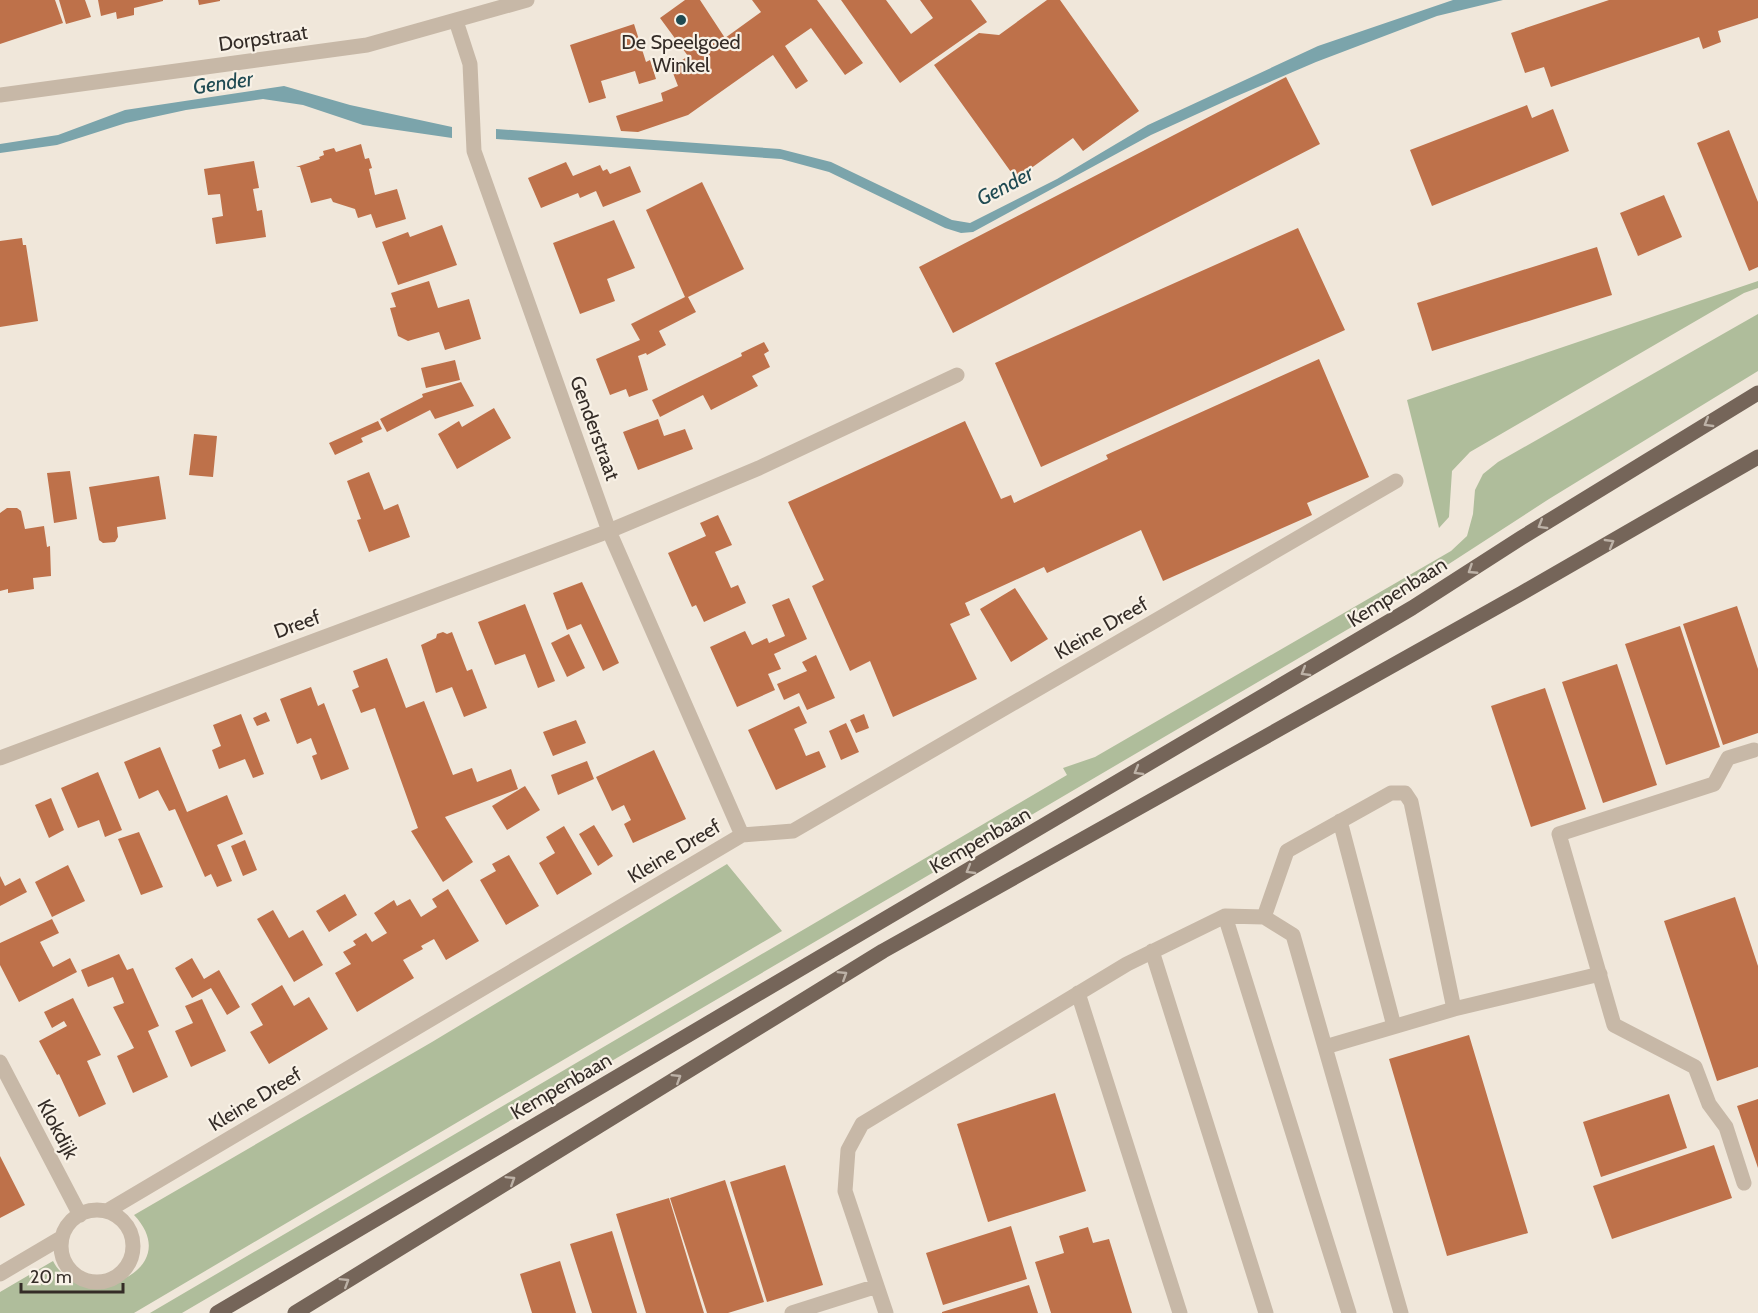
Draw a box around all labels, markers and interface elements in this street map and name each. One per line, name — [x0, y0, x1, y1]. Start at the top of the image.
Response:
marker: De Speelgoed Winkel — [674, 13, 688, 27]
street label: Dorpstraat — [217, 20, 309, 56]
place label: De Speelgoed Winkel — [621, 30, 741, 77]
water label: Gender — [191, 66, 256, 99]
water label: Gender — [972, 160, 1039, 211]
street label: Genderstraat — [565, 373, 625, 484]
one-way arrow — [1704, 416, 1714, 428]
one-way arrow — [1538, 518, 1548, 529]
one-way arrow — [1604, 538, 1614, 550]
street label: Kempenbaan — [1343, 552, 1451, 632]
one-way arrow — [1467, 562, 1478, 573]
street label: Kleine Dreef — [1050, 591, 1152, 664]
street label: Dreef — [271, 604, 324, 643]
one-way arrow — [1301, 664, 1312, 676]
one-way arrow — [1134, 764, 1144, 775]
street label: Kempenbaan — [925, 801, 1035, 879]
street label: Kleine Dreef — [623, 814, 725, 888]
one-way arrow — [966, 862, 976, 874]
one-way arrow — [837, 971, 847, 983]
street label: Kempenbaan — [506, 1047, 616, 1125]
street label: Kleine Dreef — [204, 1062, 306, 1136]
one-way arrow — [671, 1073, 681, 1085]
street label: Klokdijk — [32, 1095, 84, 1163]
one-way arrow — [505, 1175, 515, 1187]
scale bar — [21, 1256, 123, 1294]
text: 20 m — [30, 1266, 72, 1288]
one-way arrow — [339, 1278, 349, 1290]

